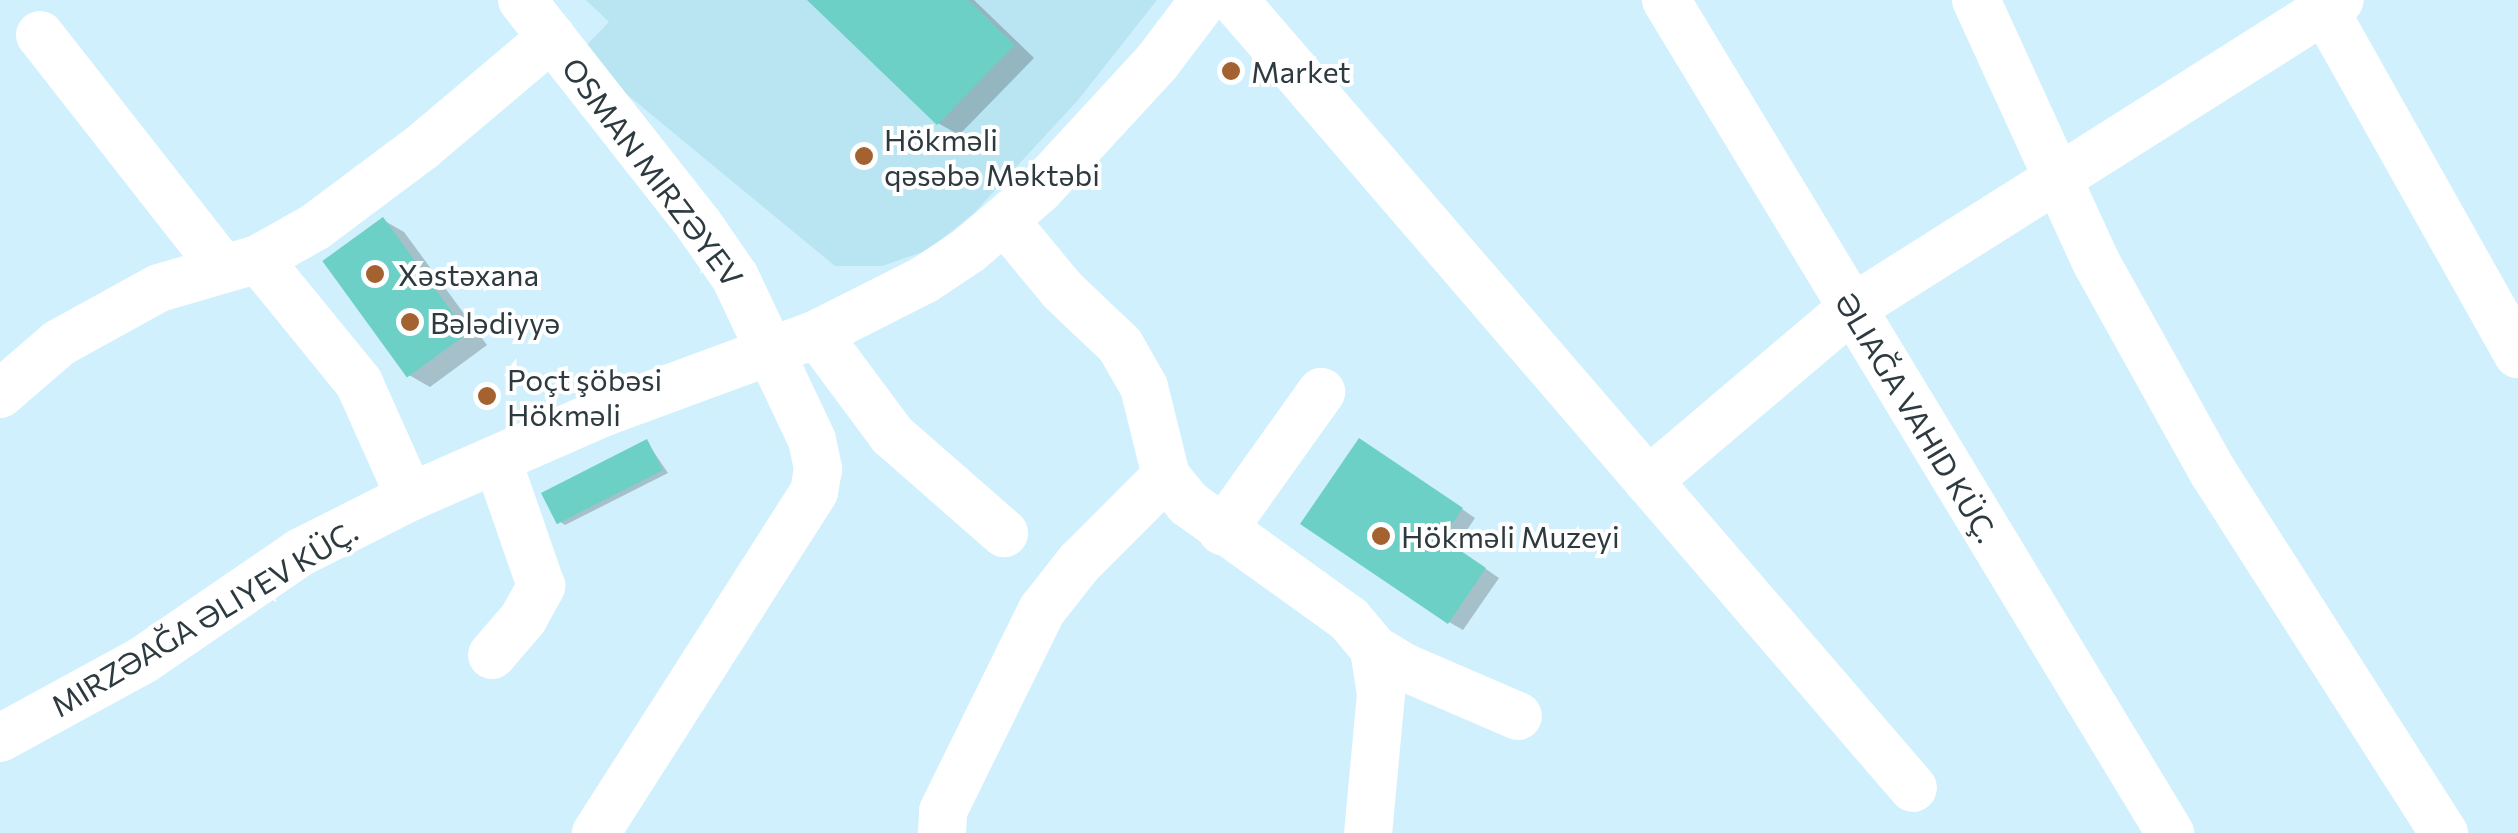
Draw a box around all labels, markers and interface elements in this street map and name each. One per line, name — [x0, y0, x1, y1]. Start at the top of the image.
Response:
street label: OSMAN MIRZƏYEV — [555, 50, 751, 294]
place label: Market — [1251, 53, 1351, 89]
marker: Market — [1220, 60, 1242, 82]
place label: Hökməli qəsəbə Məktəbi — [884, 121, 1100, 192]
marker: Hökməli qəsəbə Məktəbi — [853, 145, 875, 167]
place label: Xəstəxana — [398, 256, 539, 292]
marker: Xəstəxana — [362, 261, 388, 287]
street label: ƏLIAĞA VAHID KÜÇ. — [1828, 286, 2006, 548]
place label: Bələdiyyə — [430, 304, 560, 340]
marker: Bələdiyyə — [399, 311, 421, 333]
place label: Poçt şöbəsi Hökməli — [507, 361, 662, 432]
marker: Poçt şöbəsi Hökməli — [476, 385, 498, 407]
street label: MIRZƏAĞA ƏLIYEV KÜÇ. — [45, 512, 363, 724]
place label: Hökməli Muzeyi — [1401, 518, 1620, 554]
marker: Hökməli Muzeyi — [1370, 525, 1392, 547]

